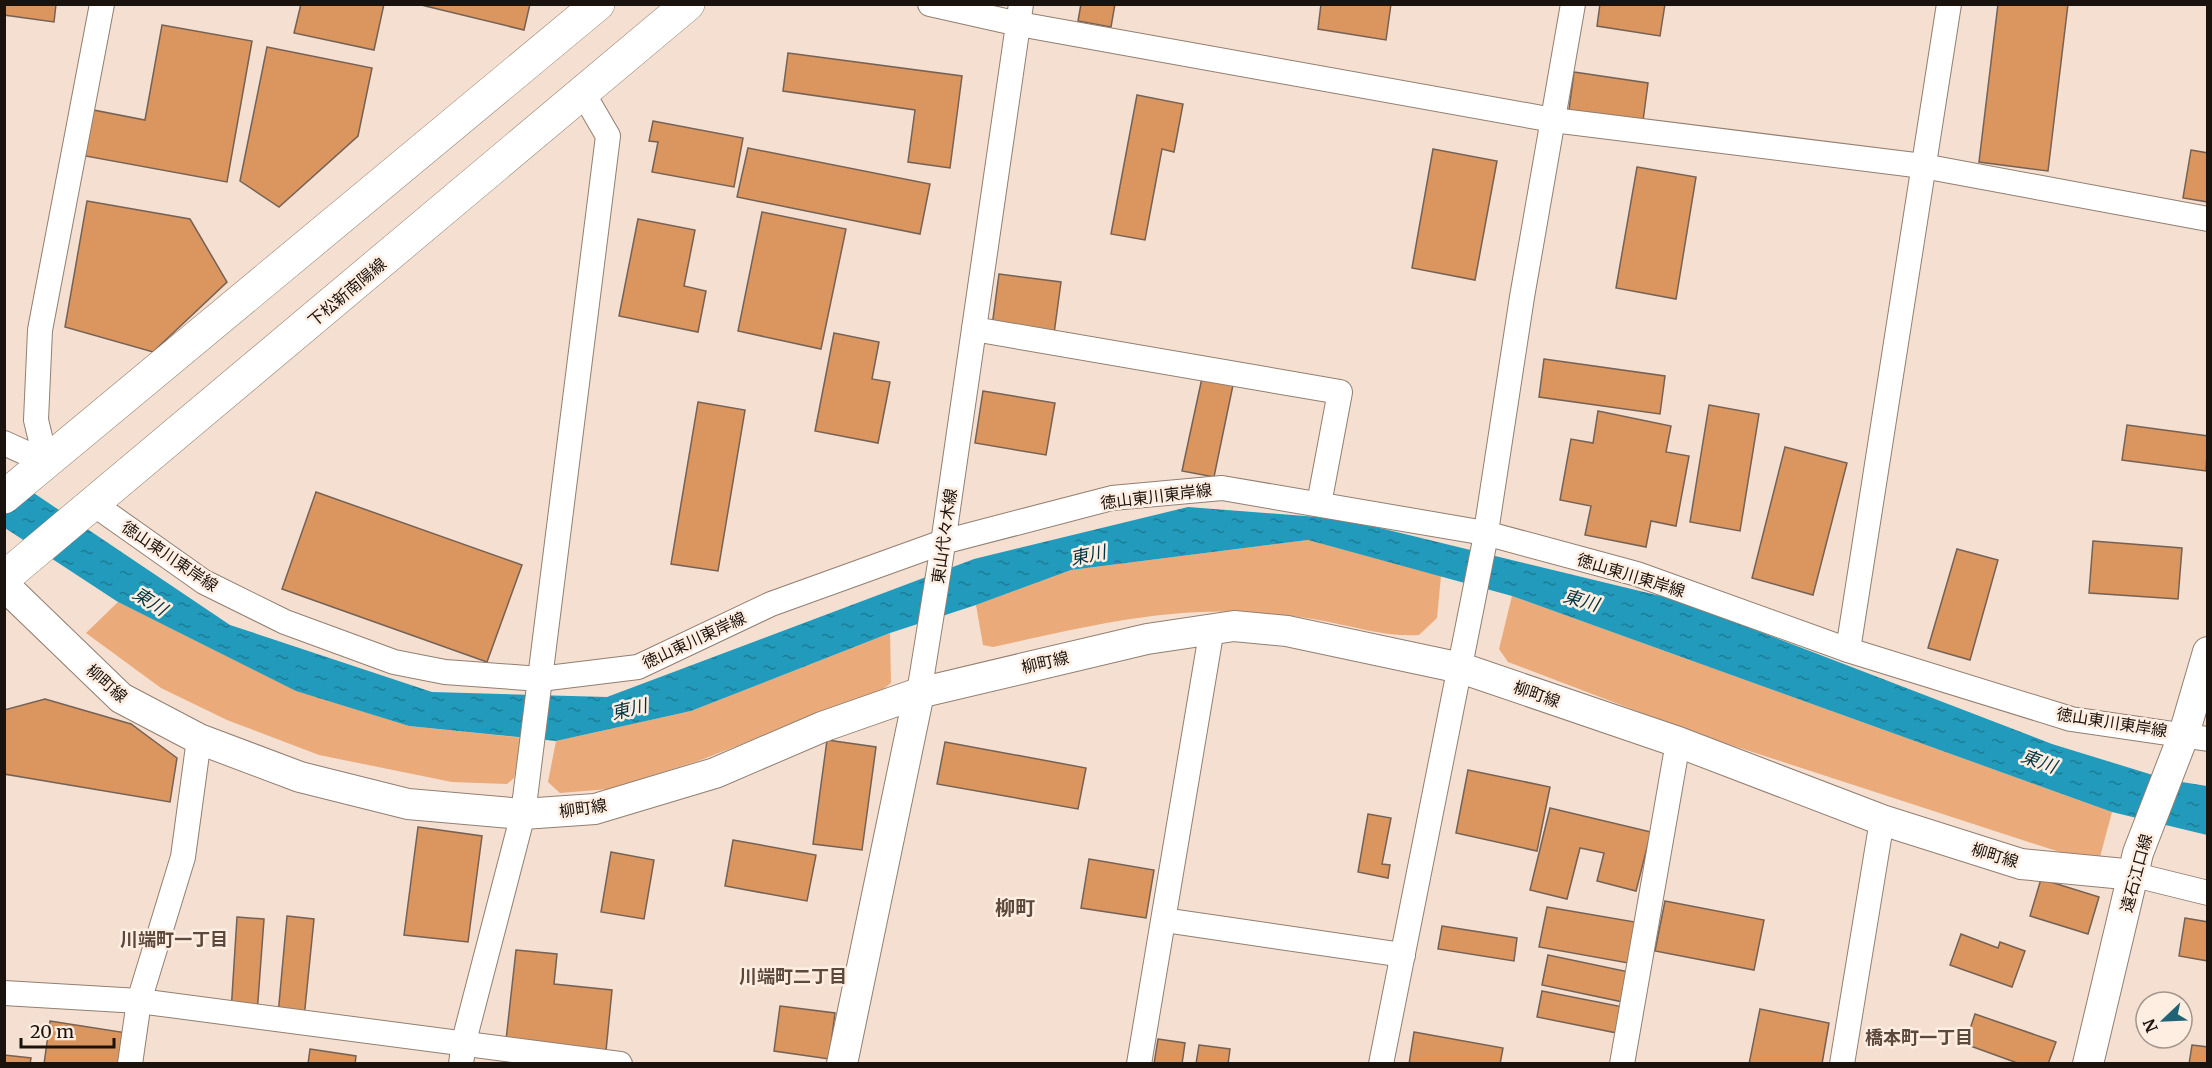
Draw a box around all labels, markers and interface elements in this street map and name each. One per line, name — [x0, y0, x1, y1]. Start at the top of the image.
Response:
street label: 下松新南陽線 — [304, 253, 390, 331]
street label: 徳山東川東岸線 — [1099, 479, 1213, 513]
street label: 東山代々木線 — [927, 487, 961, 585]
street label: 徳山東川東岸線 — [118, 516, 222, 596]
water label: 東川 — [1068, 540, 1110, 570]
street label: 徳山東川東岸線 — [1575, 549, 1687, 601]
water label: 東川 — [129, 582, 173, 622]
water label: 東川 — [1561, 585, 1601, 615]
street label: 徳山東川東岸線 — [639, 607, 749, 673]
street label: 柳町線 — [1019, 647, 1071, 677]
street label: 柳町線 — [82, 660, 132, 706]
street label: 柳町線 — [1511, 677, 1563, 711]
water label: 東川 — [609, 693, 651, 724]
street label: 徳山東川東岸線 — [2055, 703, 2169, 741]
water label: 東川 — [2018, 744, 2062, 779]
street label: 柳町線 — [558, 795, 608, 821]
street label: 遠石江口線 — [2116, 832, 2156, 914]
street label: 柳町線 — [1969, 838, 2021, 872]
district label: 柳町 — [995, 895, 1035, 920]
district label: 川端町一丁目 — [120, 928, 228, 951]
district label: 川端町二丁目 — [739, 965, 847, 988]
north arrow — [2134, 990, 2194, 1050]
scale bar — [21, 1011, 114, 1049]
text: N — [2138, 1016, 2162, 1036]
text: 20 m — [30, 1020, 74, 1043]
district label: 橋本町一丁目 — [1865, 1026, 1973, 1049]

